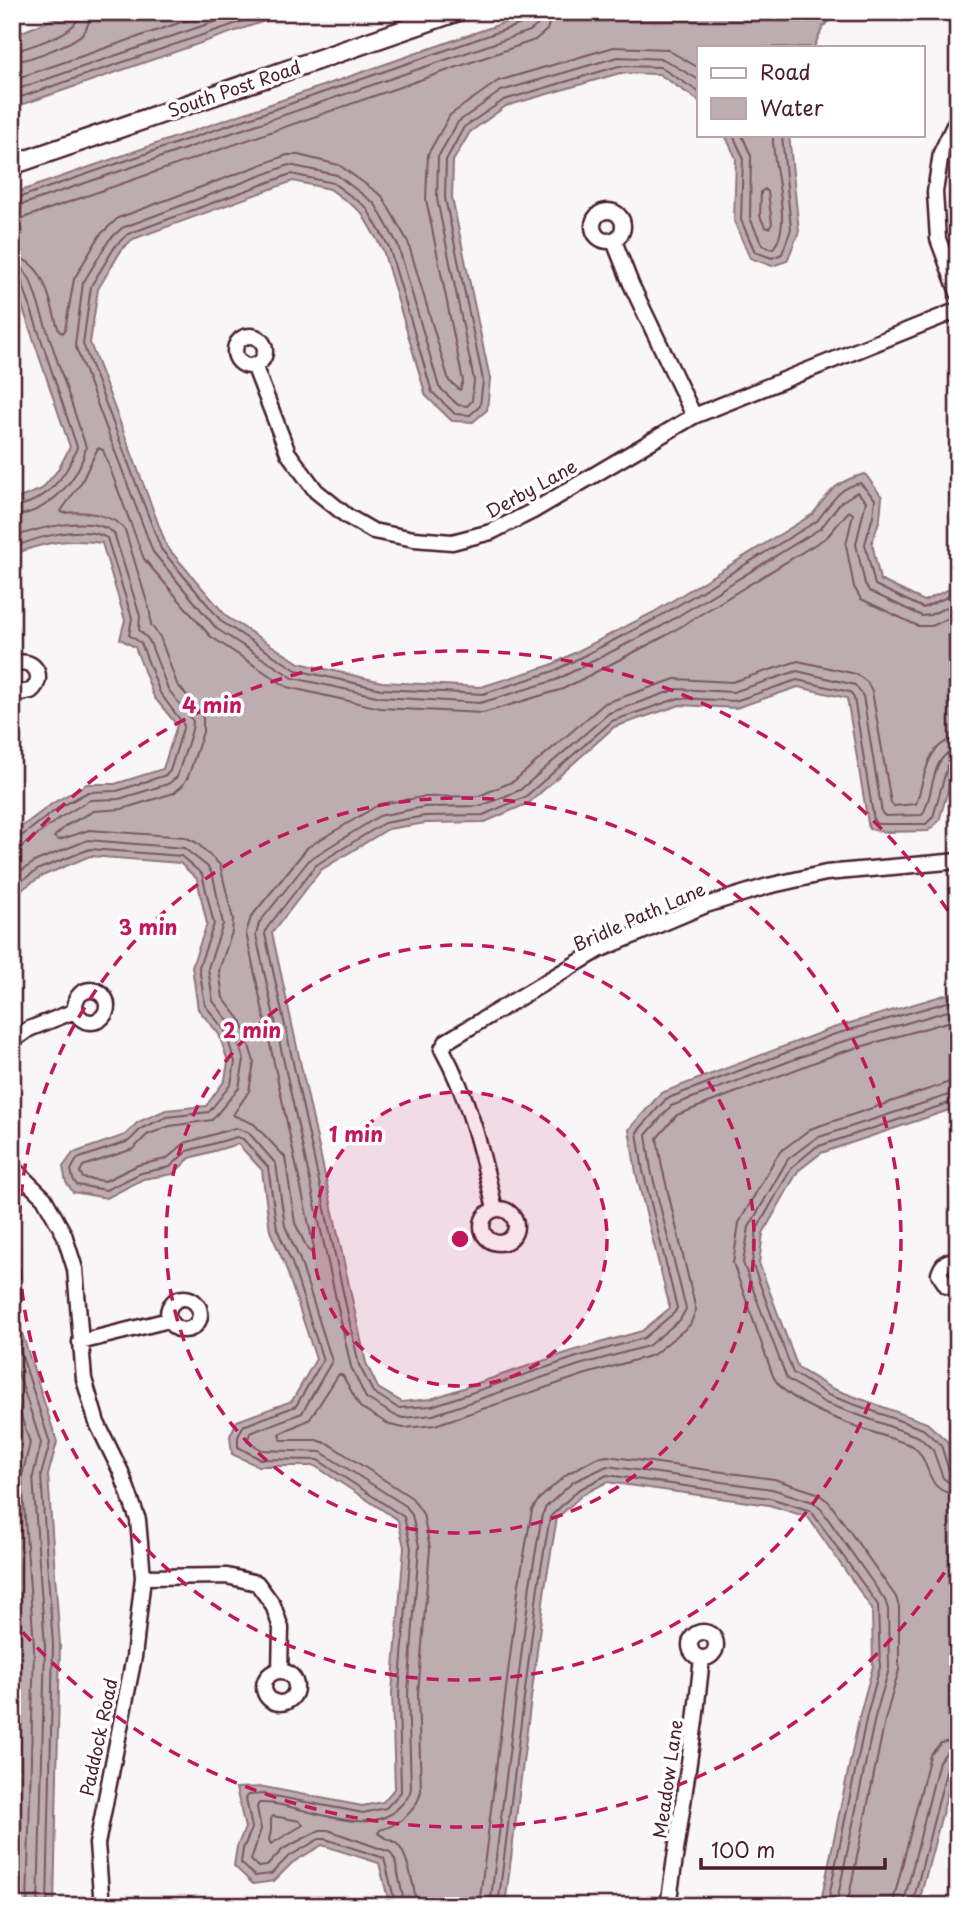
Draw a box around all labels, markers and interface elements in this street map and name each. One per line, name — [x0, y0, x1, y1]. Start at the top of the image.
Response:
legend — [697, 46, 925, 136]
street label: South Post Road — [164, 53, 304, 123]
text: Road — [760, 55, 811, 87]
text: Water — [760, 91, 824, 123]
street label: Derby Lane — [480, 452, 582, 524]
text: 4 min — [182, 688, 242, 720]
street label: Bridle Path Lane — [568, 875, 710, 957]
text: 3 min — [118, 910, 178, 942]
text: 2 min — [223, 1013, 281, 1045]
text: 1 min — [329, 1117, 383, 1149]
centre of rings — [448, 1227, 472, 1251]
street label: Paddock Road — [72, 1676, 124, 1798]
street label: Meadow Lane — [645, 1718, 689, 1840]
scale bar — [701, 1827, 884, 1871]
text: 100 m — [711, 1833, 775, 1865]

